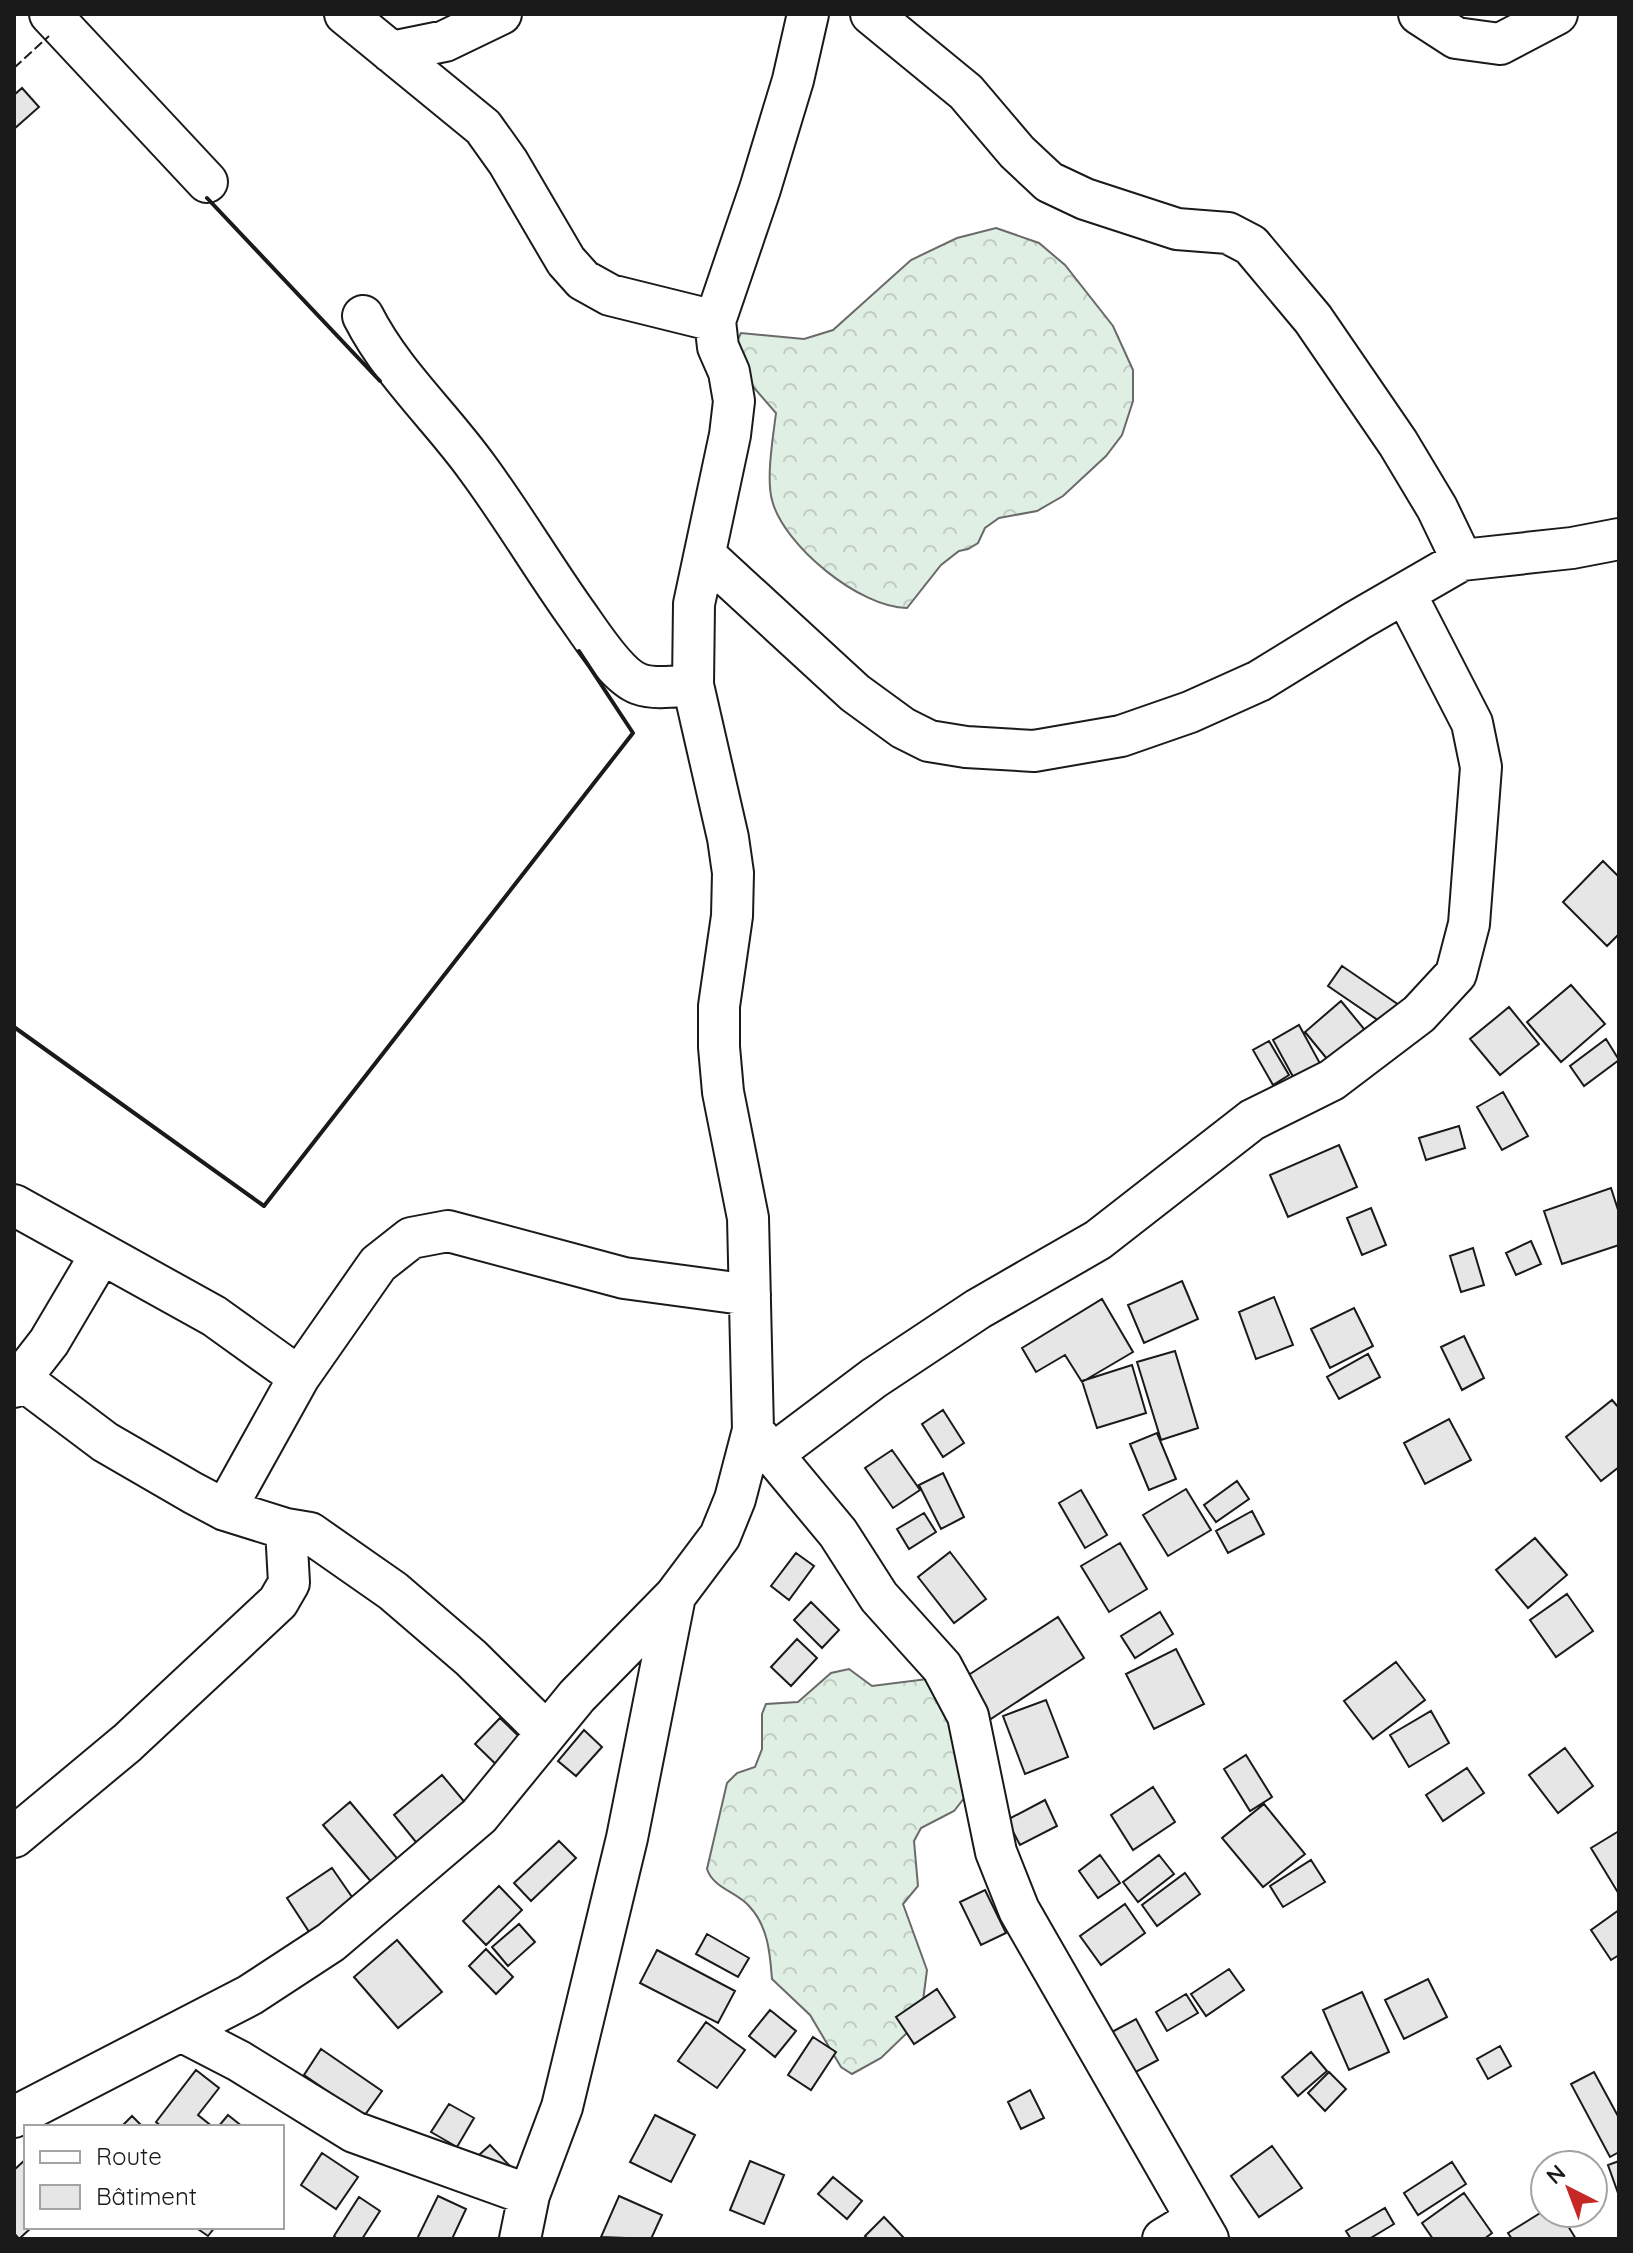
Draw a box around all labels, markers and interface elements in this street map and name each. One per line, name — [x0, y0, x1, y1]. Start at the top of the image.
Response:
legend — [24, 2125, 284, 2229]
text: Route — [96, 2141, 162, 2171]
north arrow — [1529, 2149, 1609, 2229]
text: N — [1540, 2158, 1571, 2190]
text: Bâtiment — [96, 2181, 197, 2211]

